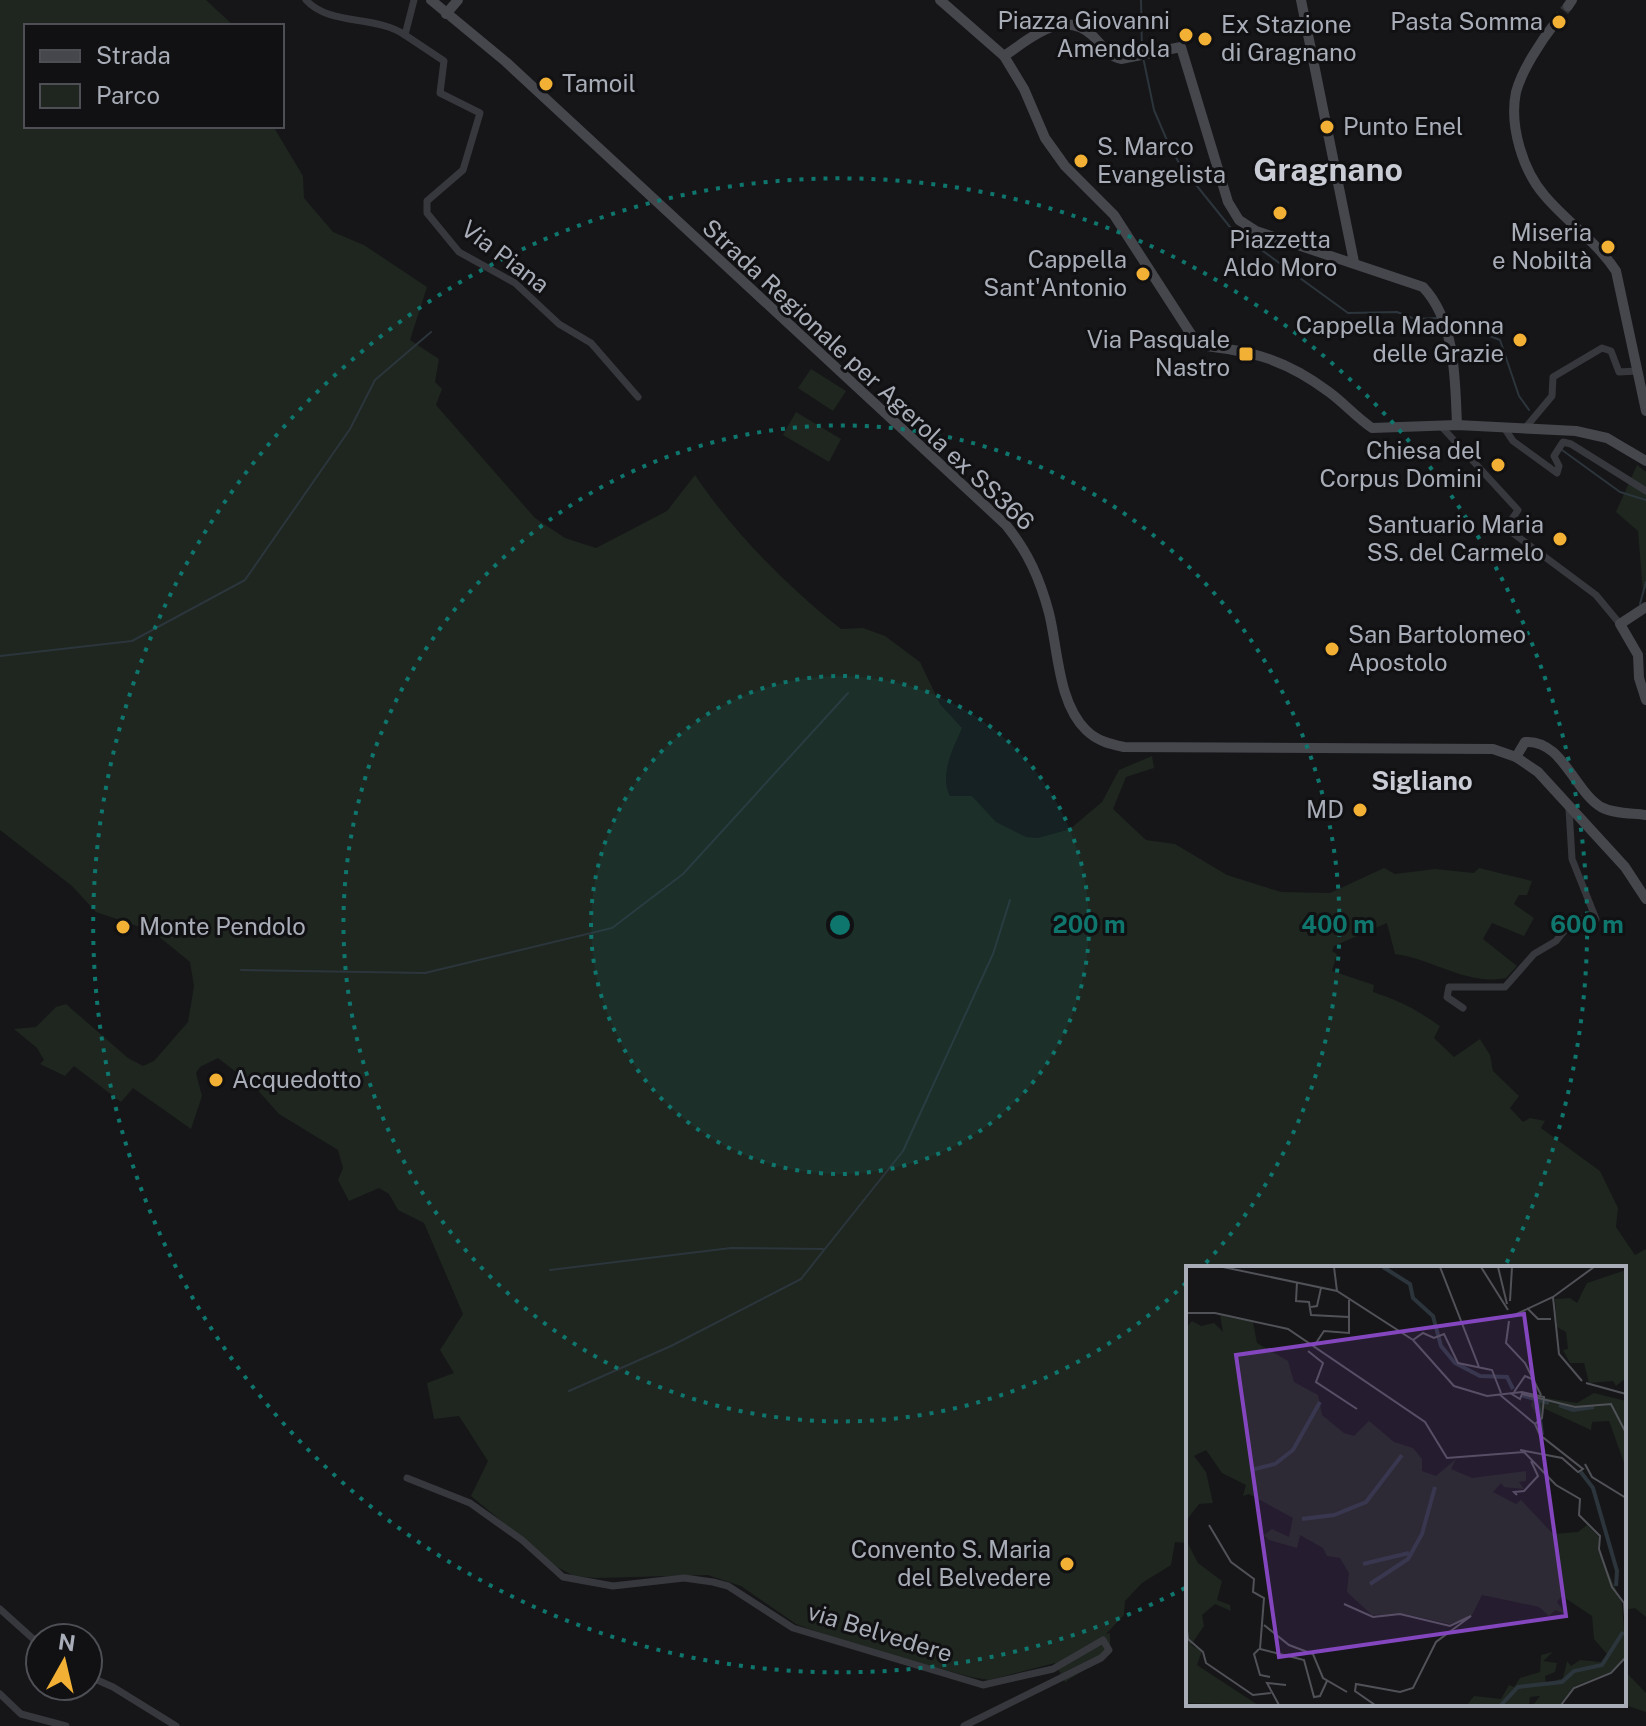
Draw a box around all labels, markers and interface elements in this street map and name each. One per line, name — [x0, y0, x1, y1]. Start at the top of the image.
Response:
place label: Piazza Giovanni Amendola — [997, 6, 1170, 62]
place label: Pasta Somma — [1390, 7, 1543, 35]
place label: Ex Stazione di Gragnano — [1221, 10, 1357, 66]
marker: Pasta Somma — [1550, 13, 1568, 31]
legend — [24, 24, 284, 128]
marker: Piazza Giovanni Amendola — [1177, 26, 1195, 44]
marker: Ex Stazione di Gragnano — [1196, 30, 1214, 48]
text: Strada — [96, 41, 171, 69]
place label: Tamoil — [562, 69, 636, 97]
marker: Tamoil — [537, 75, 555, 93]
text: Parco — [96, 81, 160, 109]
place label: Punto Enel — [1343, 112, 1463, 140]
marker: Punto Enel — [1318, 118, 1336, 136]
place label: S. Marco Evangelista — [1097, 132, 1226, 188]
district label: Gragnano — [1253, 151, 1403, 188]
marker: S. Marco Evangelista — [1072, 152, 1090, 170]
marker: Piazzetta Aldo Moro — [1271, 204, 1289, 222]
street label: Strada Regionale per Agerola ex SS366 — [697, 213, 1040, 536]
street label: Via Piana — [456, 214, 555, 298]
place label: Miseria e Nobiltà — [1492, 218, 1592, 274]
place label: Piazzetta Aldo Moro — [1223, 225, 1337, 281]
marker: Miseria e Nobiltà — [1599, 238, 1617, 256]
place label: Cappella Sant'Antonio — [983, 245, 1127, 301]
marker: Cappella Sant'Antonio — [1134, 265, 1152, 283]
place label: Cappella Madonna delle Grazie — [1296, 311, 1504, 367]
place label: Via Pasquale Nastro — [1087, 325, 1230, 381]
marker: Cappella Madonna delle Grazie — [1511, 331, 1529, 349]
marker: Via Pasquale Nastro — [1237, 345, 1255, 363]
place label: Chiesa del Corpus Domini — [1320, 436, 1482, 492]
marker: Chiesa del Corpus Domini — [1489, 456, 1507, 474]
place label: Santuario Maria SS. del Carmelo — [1367, 510, 1544, 566]
marker: Santuario Maria SS. del Carmelo — [1551, 530, 1569, 548]
place label: San Bartolomeo Apostolo — [1348, 620, 1526, 676]
marker: San Bartolomeo Apostolo — [1323, 640, 1341, 658]
district label: Sigliano — [1371, 765, 1473, 796]
place label: MD — [1306, 795, 1344, 823]
marker: MD — [1351, 801, 1369, 819]
text: 200 m — [1052, 910, 1126, 938]
text: 400 m — [1301, 910, 1375, 938]
text: 600 m — [1550, 910, 1624, 938]
centre of rings — [826, 911, 854, 939]
place label: Monte Pendolo — [139, 912, 306, 940]
marker: Monte Pendolo — [114, 918, 132, 936]
place label: Acquedotto — [232, 1065, 362, 1093]
marker: Acquedotto — [207, 1071, 225, 1089]
inset map — [1186, 1266, 1626, 1706]
place label: Convento S. Maria del Belvedere — [851, 1535, 1051, 1591]
marker: Convento S. Maria del Belvedere — [1058, 1555, 1076, 1573]
street label: via Belvedere — [805, 1597, 956, 1667]
north arrow — [24, 1622, 104, 1702]
text: N — [56, 1628, 77, 1656]

